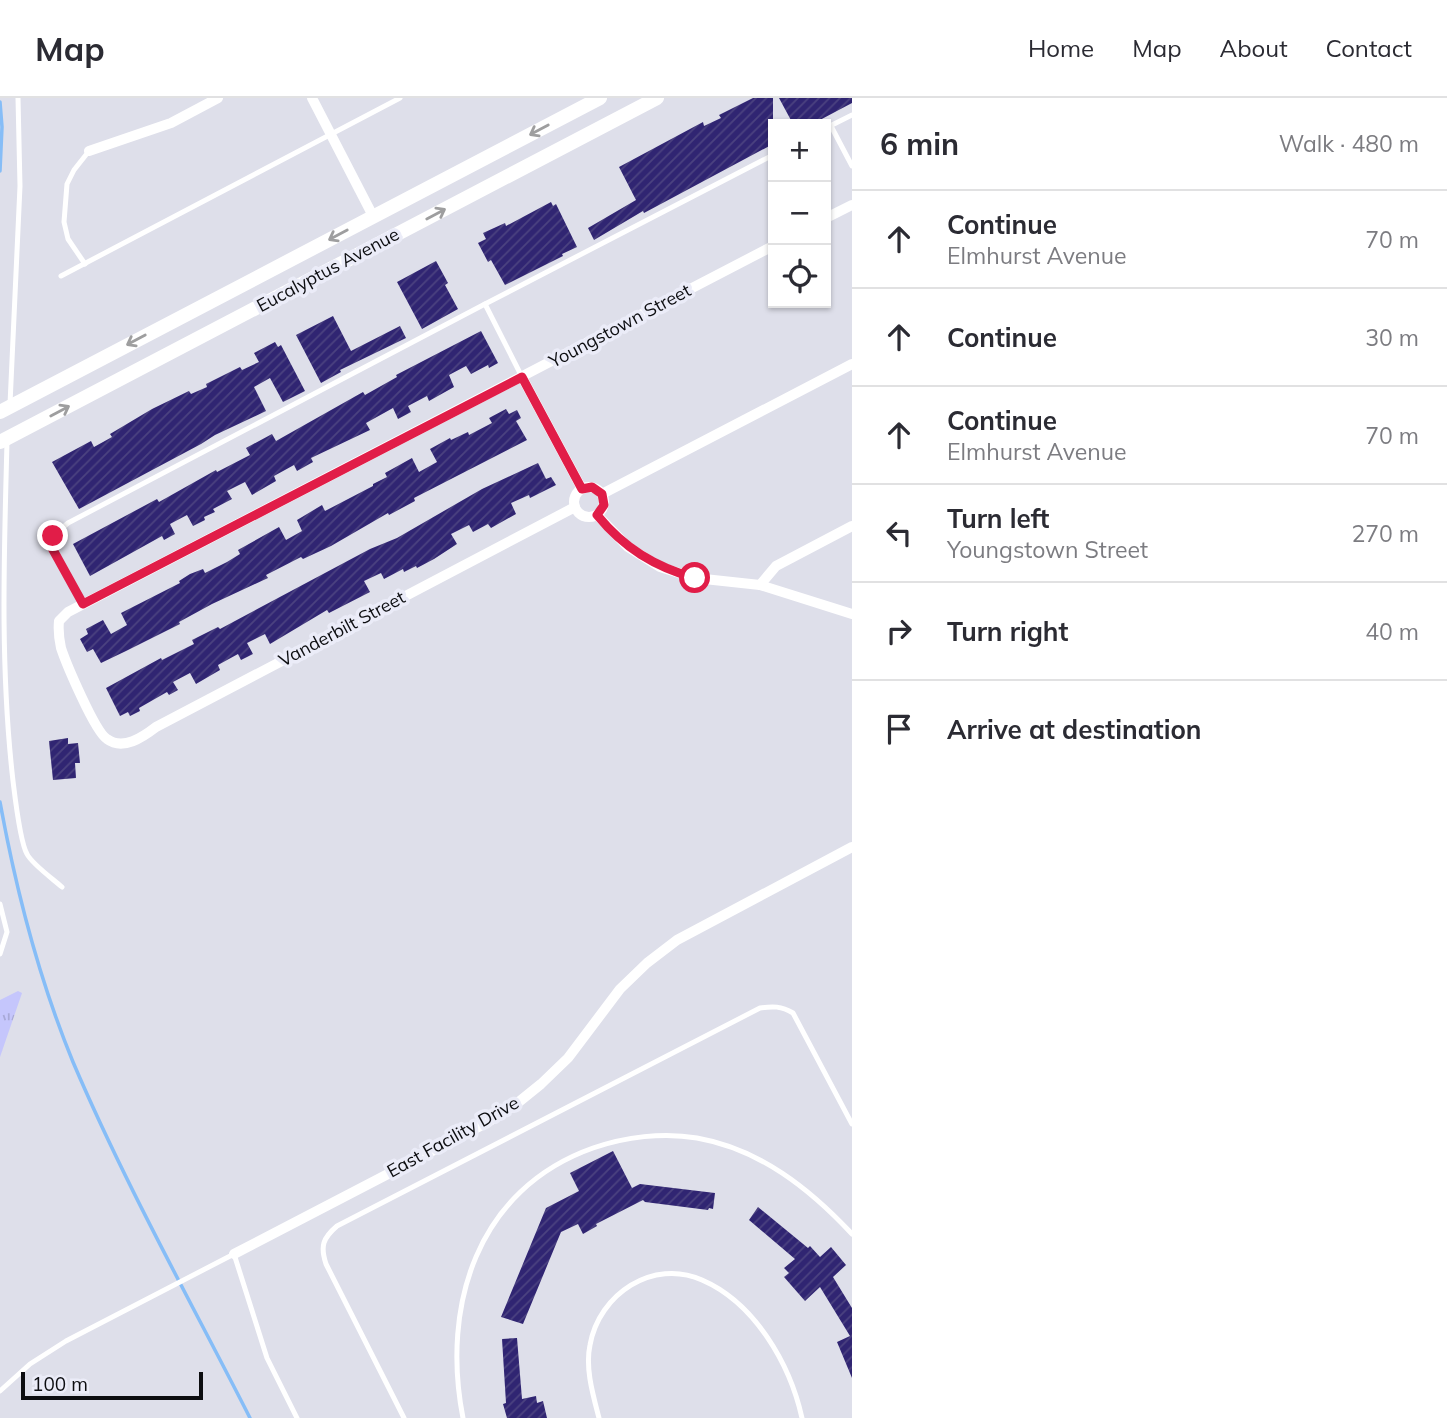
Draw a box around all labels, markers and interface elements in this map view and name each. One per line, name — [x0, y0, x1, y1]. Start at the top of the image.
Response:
text: Map — [35, 28, 105, 69]
text: Home — [1028, 33, 1094, 63]
text: Map — [1132, 33, 1182, 63]
text: About — [1220, 33, 1288, 63]
text: Contact — [1326, 33, 1412, 63]
map controls — [768, 119, 831, 308]
button: + — [768, 119, 831, 182]
one-way arrow — [529, 123, 550, 137]
text: 6 min — [880, 125, 959, 163]
text: Walk · 480 m — [1279, 129, 1419, 158]
button: − — [768, 182, 831, 245]
one-way arrow — [425, 207, 445, 221]
text: Continue — [947, 208, 1057, 241]
icon: ahead — [880, 220, 918, 258]
street label: Eucalyptus Avenue — [253, 222, 403, 317]
text: 70 m — [1365, 225, 1419, 254]
one-way arrow — [328, 228, 348, 242]
text: Elmhurst Avenue — [947, 241, 1127, 270]
button: locate — [768, 245, 831, 308]
street label: Youngstown Street — [544, 278, 695, 373]
icon: ahead — [880, 318, 918, 356]
text: Continue — [947, 321, 1057, 354]
text: 30 m — [1365, 323, 1419, 352]
one-way arrow — [126, 334, 147, 348]
one-way arrow — [50, 403, 70, 417]
text: Continue — [947, 404, 1057, 437]
icon: ahead — [880, 416, 918, 454]
text: 70 m — [1365, 421, 1419, 450]
text: Elmhurst Avenue — [947, 437, 1127, 466]
text: Turn left — [947, 502, 1049, 535]
icon: left — [880, 514, 918, 552]
text: 270 m — [1351, 519, 1419, 548]
route end — [37, 520, 68, 551]
text: Youngstown Street — [947, 535, 1148, 564]
route start — [679, 562, 710, 593]
street label: Vanderbilt Street — [274, 586, 409, 672]
icon: right — [880, 612, 918, 650]
text: Turn right — [947, 615, 1068, 648]
text: 40 m — [1365, 617, 1419, 646]
icon: arrive — [880, 710, 918, 748]
text: Arrive at destination — [947, 713, 1202, 746]
street label: East Facility Drive — [383, 1091, 523, 1182]
scale bar — [21, 1369, 203, 1401]
text: 100 m — [32, 1372, 88, 1396]

